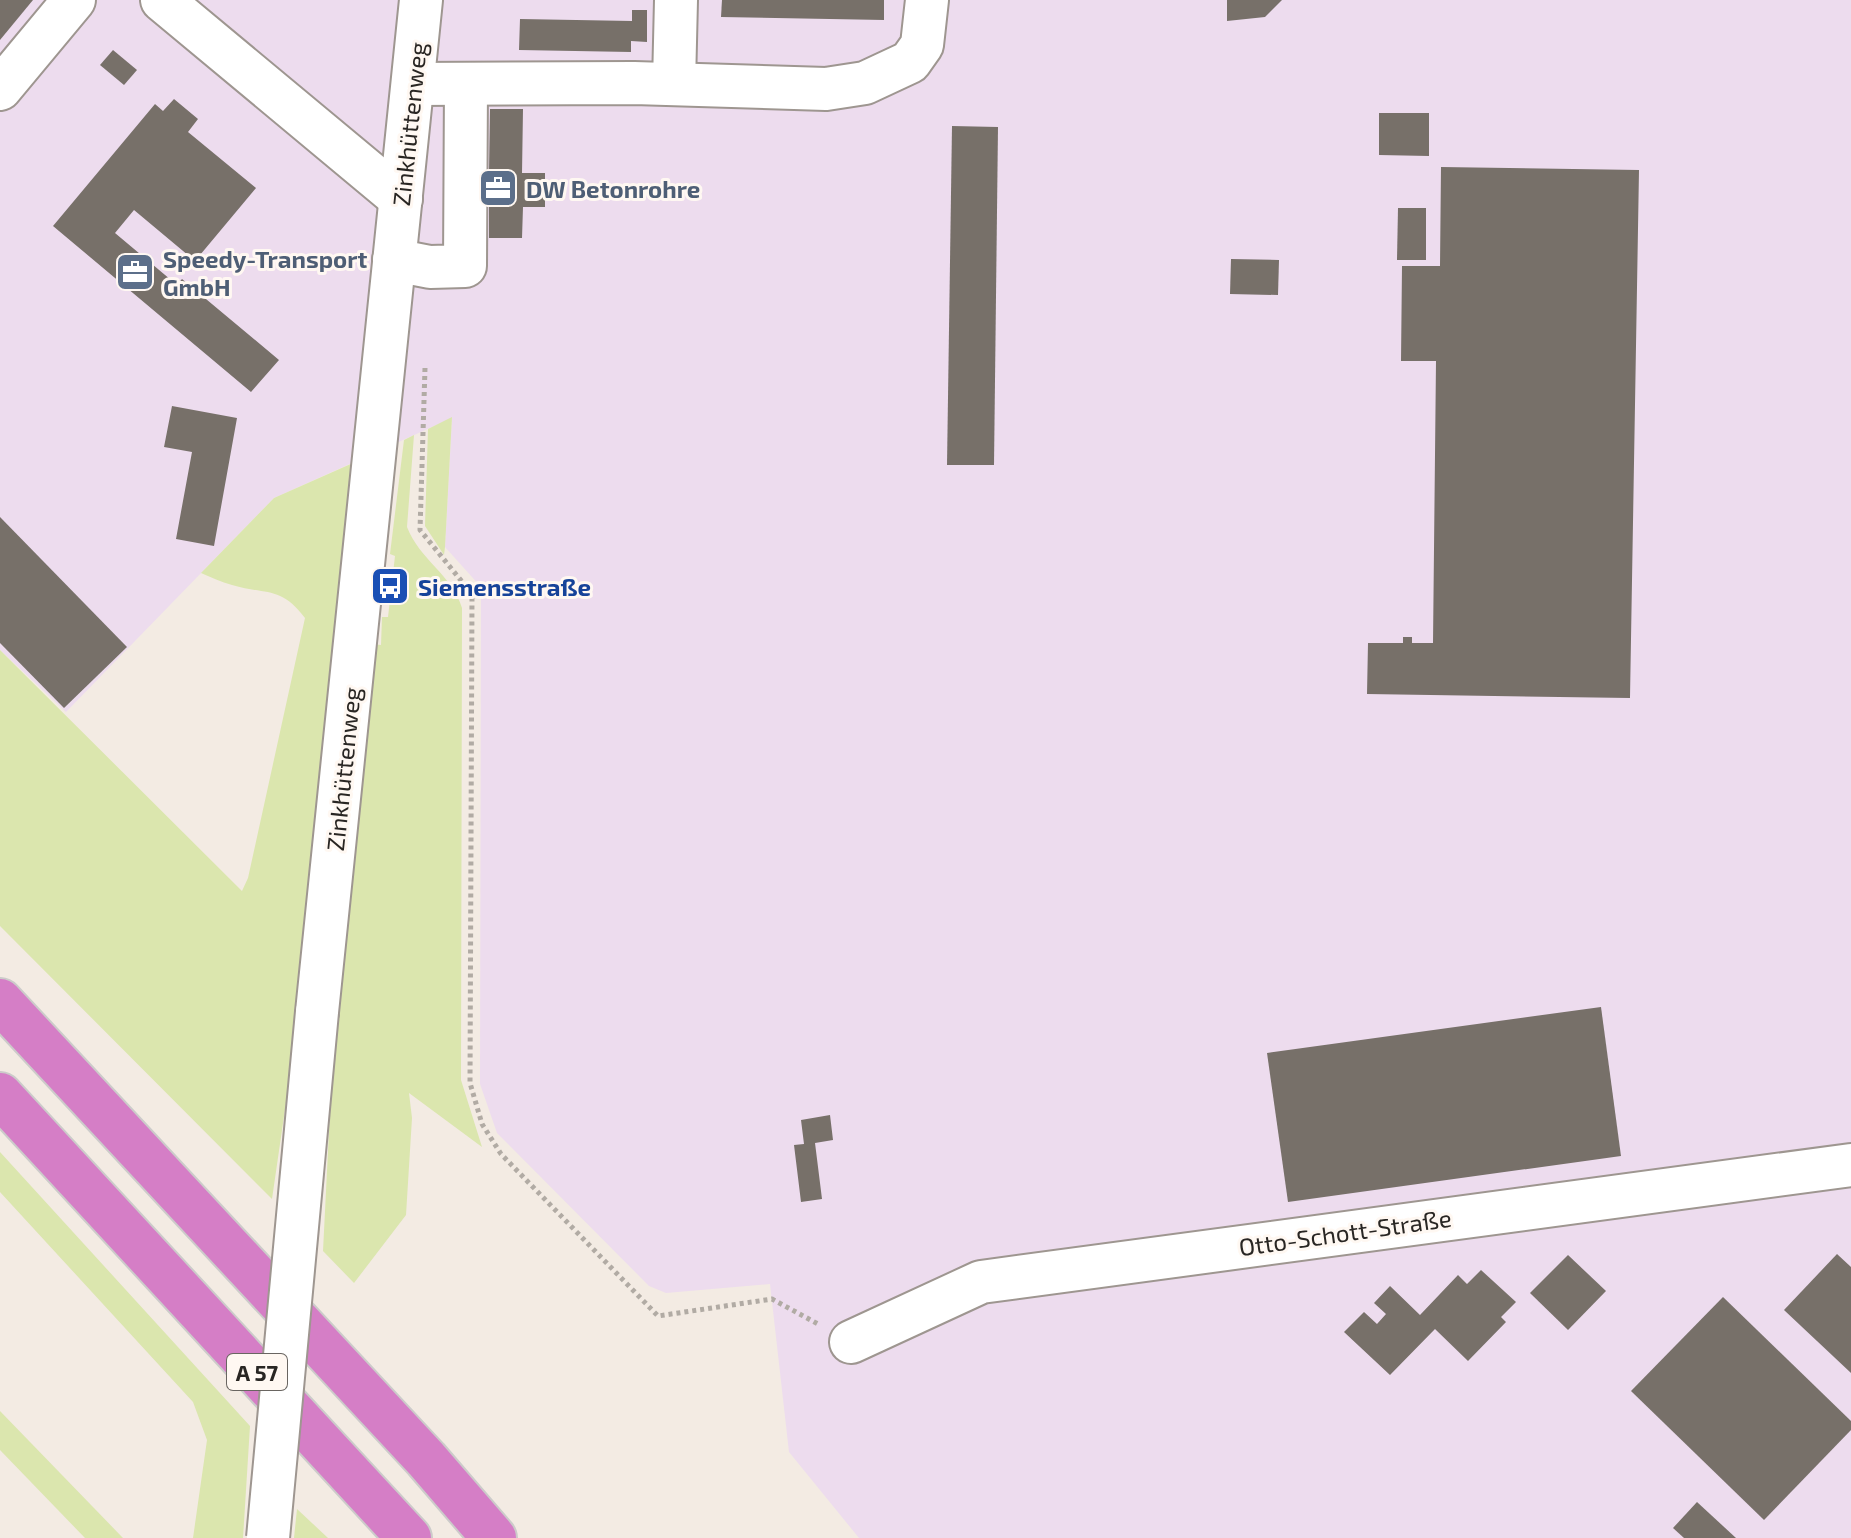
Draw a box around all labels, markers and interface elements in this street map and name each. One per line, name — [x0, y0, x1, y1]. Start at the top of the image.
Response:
street label: Zinkhüttenweg — [386, 41, 432, 207]
office icon: DW Betonrohre — [477, 167, 519, 209]
place label: DW Betonrohre — [526, 174, 700, 203]
place label: Speedy-Transport GmbH — [163, 244, 367, 301]
office icon: Speedy-Transport GmbH — [114, 251, 156, 293]
bus stop icon: Siemensstraße — [369, 565, 411, 607]
place label: Siemensstraße — [418, 572, 591, 601]
street label: Zinkhüttenweg — [320, 686, 366, 852]
street label: Otto-Schott-Straße — [1237, 1203, 1453, 1261]
road number: A 57 — [227, 1354, 287, 1390]

